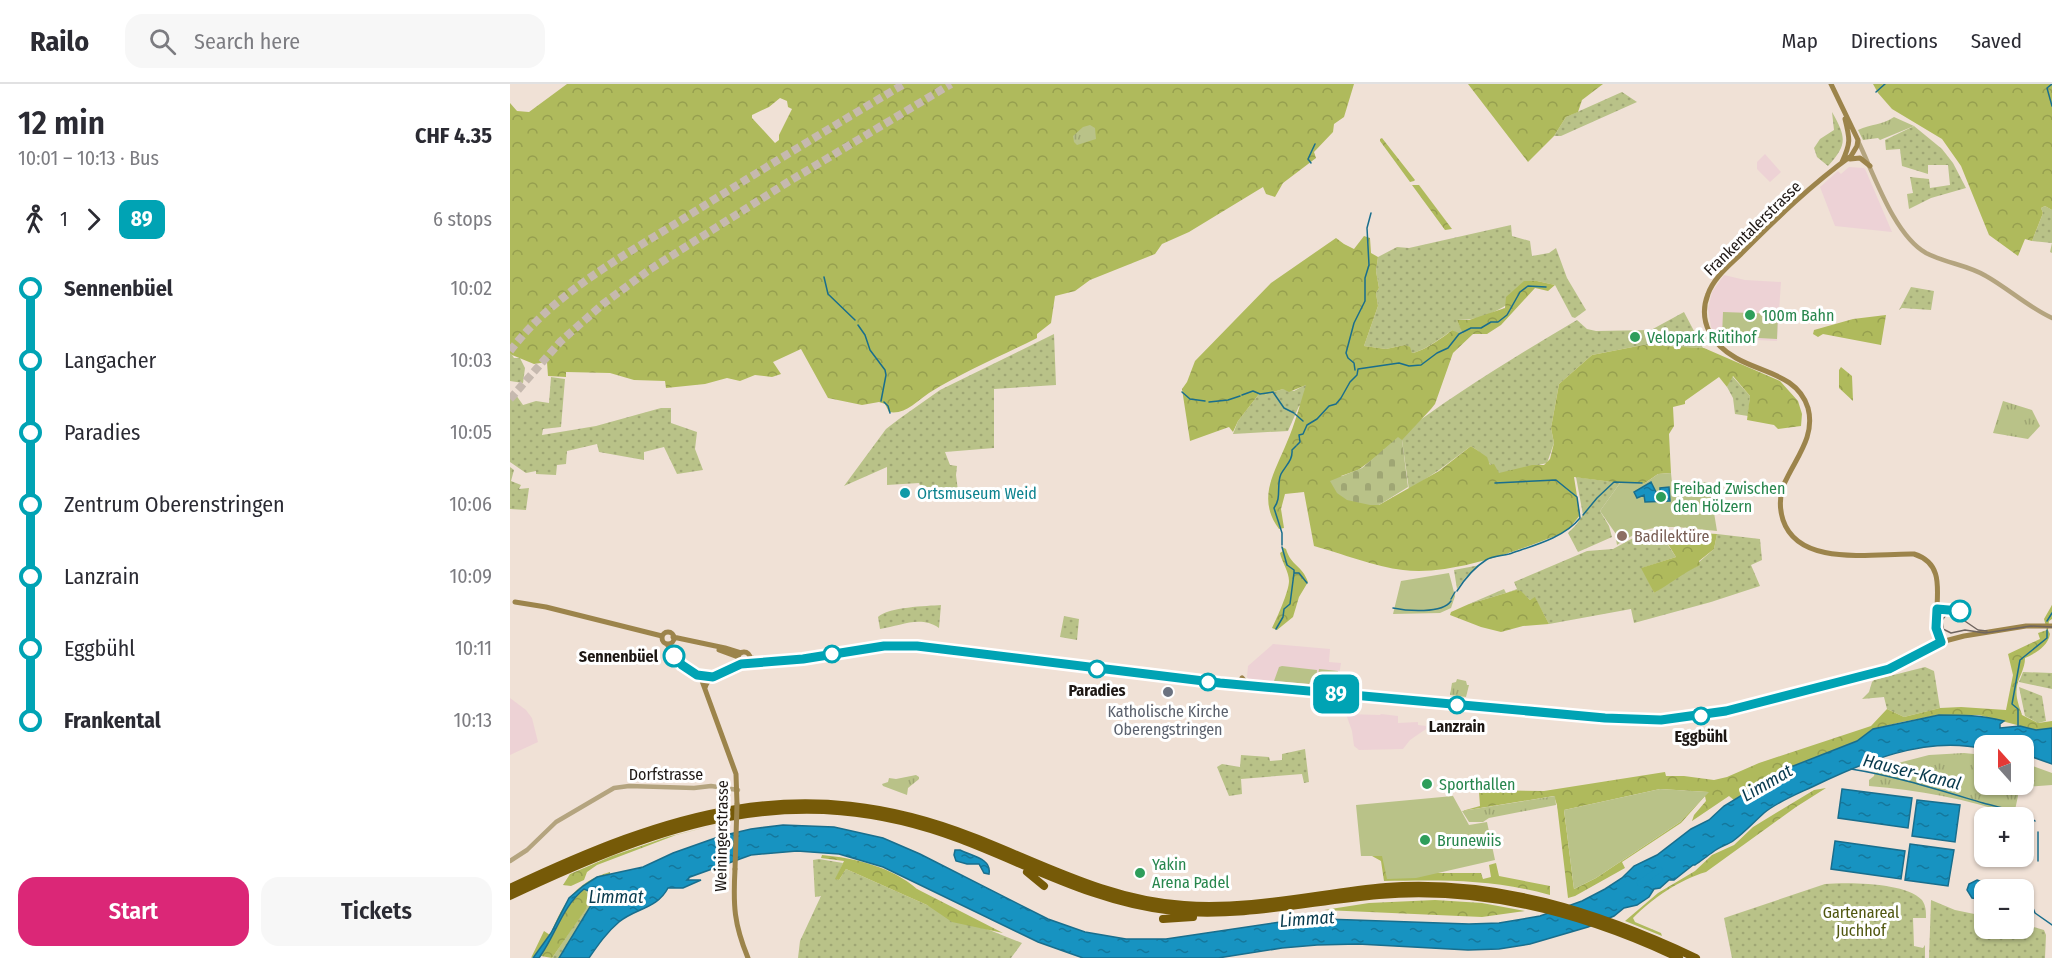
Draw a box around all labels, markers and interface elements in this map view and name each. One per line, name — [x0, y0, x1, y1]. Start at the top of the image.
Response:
search box — [125, 14, 545, 68]
text: Railo — [30, 25, 89, 58]
icon: search — [146, 25, 179, 58]
text: Search here — [194, 28, 300, 55]
text: Map — [1781, 28, 1818, 54]
text: Directions — [1851, 28, 1938, 54]
text: Saved — [1971, 28, 2022, 54]
text: 12 min — [18, 103, 105, 143]
text: CHF 4.35 — [415, 122, 492, 149]
text: 10:01 – 10:13 · Bus — [18, 146, 159, 170]
street label: Frankentalerstrasse — [1700, 177, 1805, 280]
icon: walk — [18, 203, 51, 236]
icon: forward — [77, 203, 110, 236]
text: 89 — [131, 206, 153, 232]
text: 1 — [60, 207, 68, 231]
text: 6 stops — [433, 207, 492, 231]
text: Sennenbüel — [64, 275, 173, 302]
text: 10:02 — [451, 276, 492, 300]
place label: 100m Bahn — [1762, 306, 1834, 325]
marker: 100m Bahn — [1743, 308, 1757, 322]
place label: Velopark Rütihof — [1647, 328, 1757, 347]
marker: Velopark Rütihof — [1628, 330, 1642, 344]
text: Langacher — [64, 347, 156, 374]
text: 10:03 — [450, 348, 492, 372]
text: Paradies — [64, 419, 141, 446]
text: 10:05 — [450, 420, 492, 444]
place label: Freibad Zwischen den Hölzern — [1673, 479, 1785, 516]
place label: Ortsmuseum Weid — [917, 484, 1037, 503]
marker: Ortsmuseum Weid — [898, 486, 912, 500]
marker: Freibad Zwischen den Hölzern — [1654, 490, 1668, 504]
text: Zentrum Oberenstringen — [64, 491, 285, 518]
text: 10:06 — [449, 492, 492, 516]
place label: Badilektüre — [1634, 527, 1709, 546]
marker: Badilektüre — [1615, 529, 1629, 543]
text: Lanzrain — [64, 563, 140, 590]
text: 10:09 — [450, 564, 492, 588]
unlabelled marker — [1949, 600, 1971, 622]
text: Eggbühl — [64, 635, 135, 662]
text: 10:11 — [455, 636, 492, 660]
marker: Sennenbüel — [663, 645, 685, 667]
unlabelled marker — [823, 645, 841, 663]
place label: Sennenbüel — [579, 647, 659, 666]
marker: Paradies — [1088, 660, 1106, 678]
unlabelled marker — [1199, 673, 1217, 691]
line badge: 89 — [1309, 674, 1363, 714]
place label: Paradies — [1068, 681, 1126, 700]
text: 89 — [1325, 681, 1347, 707]
marker: Katholische Kirche Oberengstringen — [1161, 685, 1175, 699]
marker: Lanzrain — [1448, 696, 1466, 714]
place label: Katholische Kirche Oberengstringen — [1107, 702, 1229, 739]
text: Frankental — [64, 707, 161, 734]
marker: Eggbühl — [1692, 707, 1710, 725]
text: 10:13 — [454, 708, 492, 732]
place label: Lanzrain — [1429, 717, 1485, 736]
place label: Eggbühl — [1675, 727, 1728, 746]
north arrow — [1974, 735, 2034, 795]
map controls — [1974, 735, 2034, 939]
water label: Hauser-Kanal — [1861, 749, 1963, 795]
water label: Limmat — [1738, 760, 1797, 806]
street label: Dorfstrasse — [629, 765, 703, 784]
place label: Sporthallen — [1439, 775, 1516, 794]
marker: Sporthallen — [1420, 777, 1434, 791]
street label: Weiningerstrasse — [711, 780, 732, 892]
button: + — [1974, 807, 2034, 867]
place label: Brunewiis — [1437, 831, 1502, 850]
marker: Brunewiis — [1418, 833, 1432, 847]
place label: Yakin Arena Padel — [1152, 855, 1230, 892]
marker: Yakin Arena Padel — [1133, 866, 1147, 880]
button: Start — [18, 877, 249, 946]
button: Tickets — [261, 877, 492, 946]
button: − — [1974, 879, 2034, 939]
water label: Limmat — [588, 886, 644, 908]
park label: Gartenareal Juchhof — [1823, 903, 1899, 940]
water label: Limmat — [1279, 906, 1335, 932]

